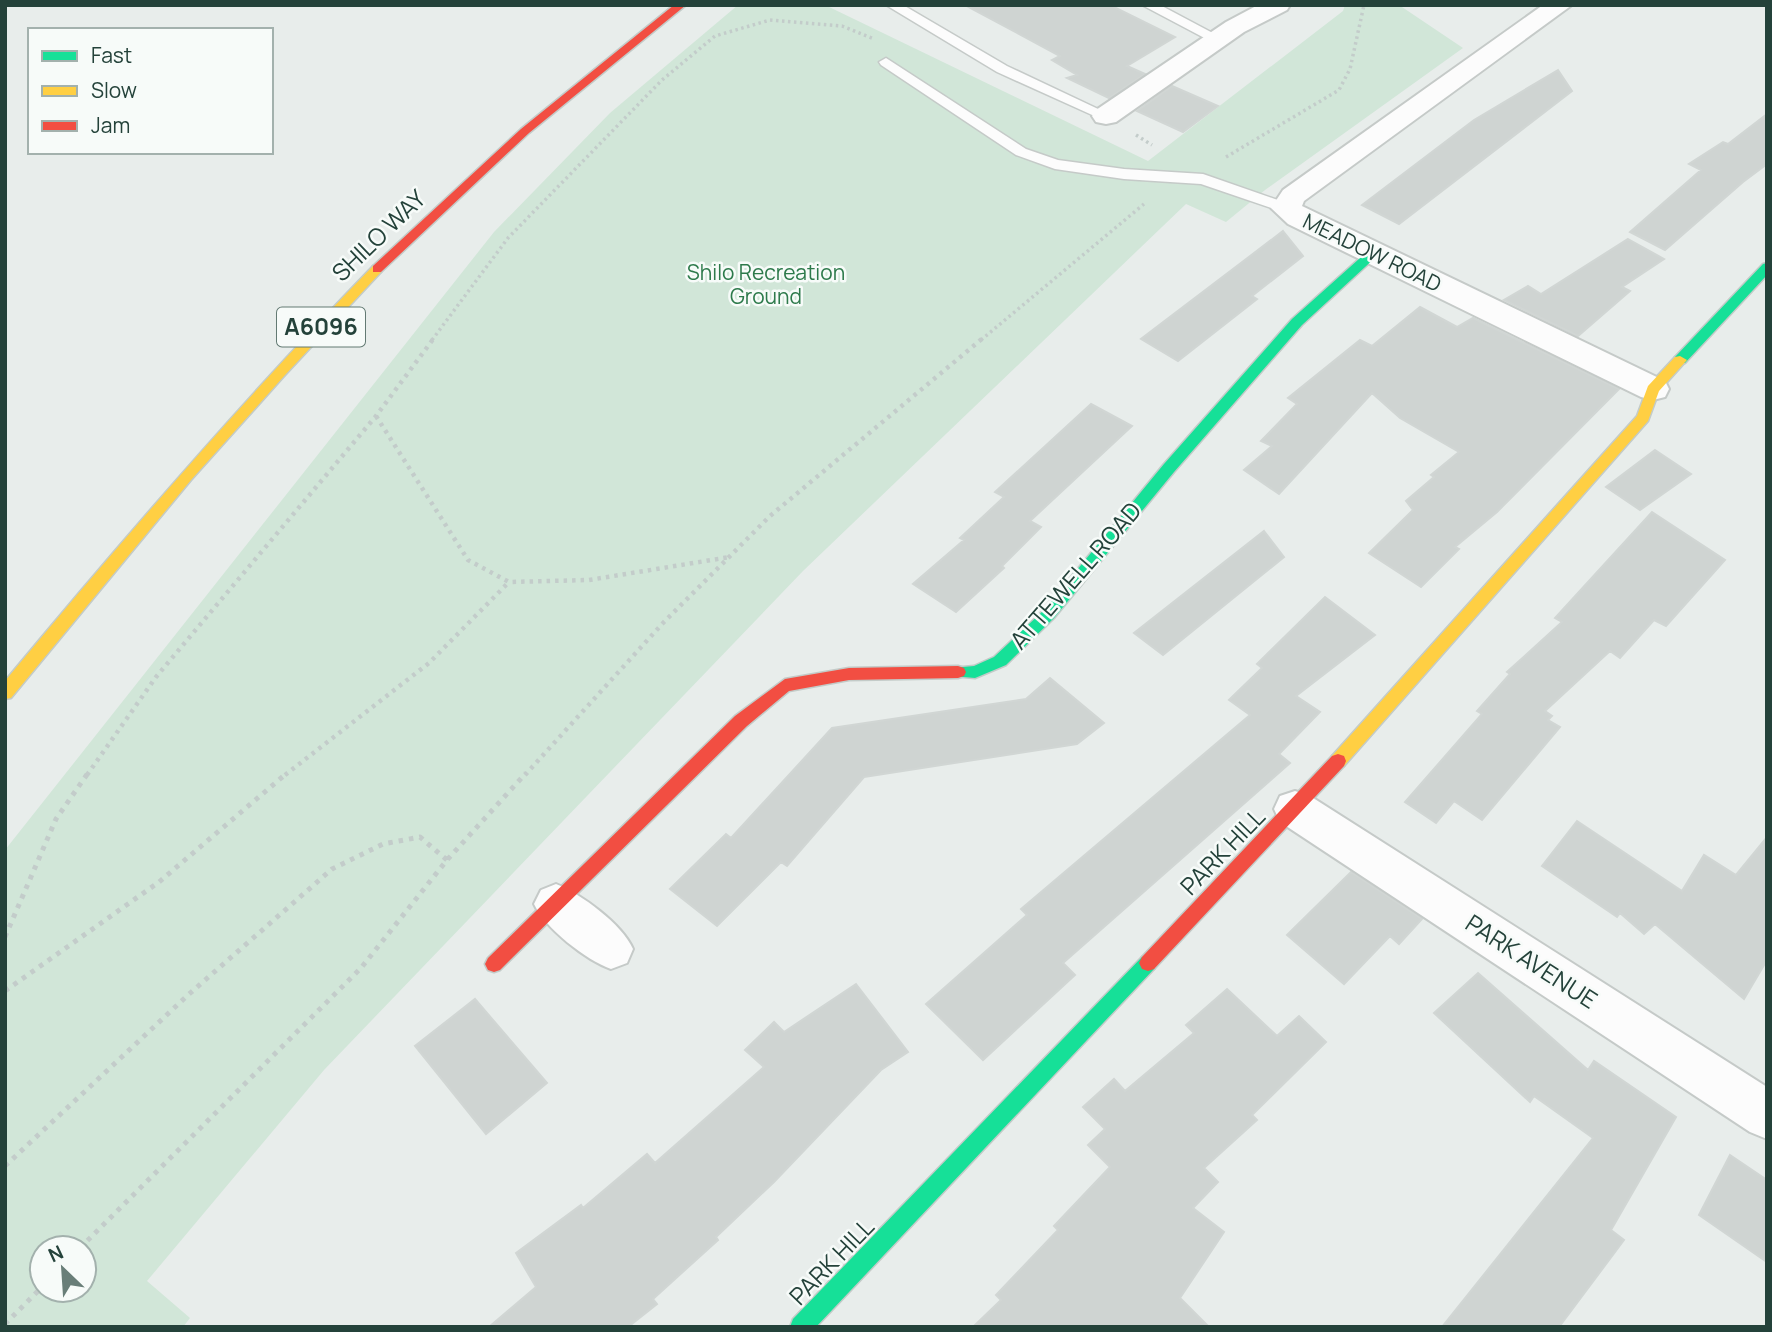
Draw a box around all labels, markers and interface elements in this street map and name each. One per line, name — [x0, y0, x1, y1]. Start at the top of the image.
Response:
legend — [28, 28, 273, 154]
text: Fast — [91, 41, 132, 69]
text: Slow — [91, 76, 137, 104]
text: Jam — [91, 111, 130, 139]
street label: SHILO WAY — [324, 181, 433, 288]
street label: MEADOW ROAD — [1299, 206, 1446, 298]
park label: Shilo Recreation Ground — [687, 258, 845, 310]
road number: A6096 — [277, 308, 365, 346]
street label: ATTEWELL ROAD — [1002, 494, 1148, 656]
street label: PARK HILL — [1172, 800, 1272, 902]
street label: PARK AVENUE — [1460, 906, 1604, 1016]
street label: PARK HILL — [781, 1210, 881, 1312]
north arrow — [28, 1234, 98, 1304]
text: N — [44, 1239, 67, 1268]

